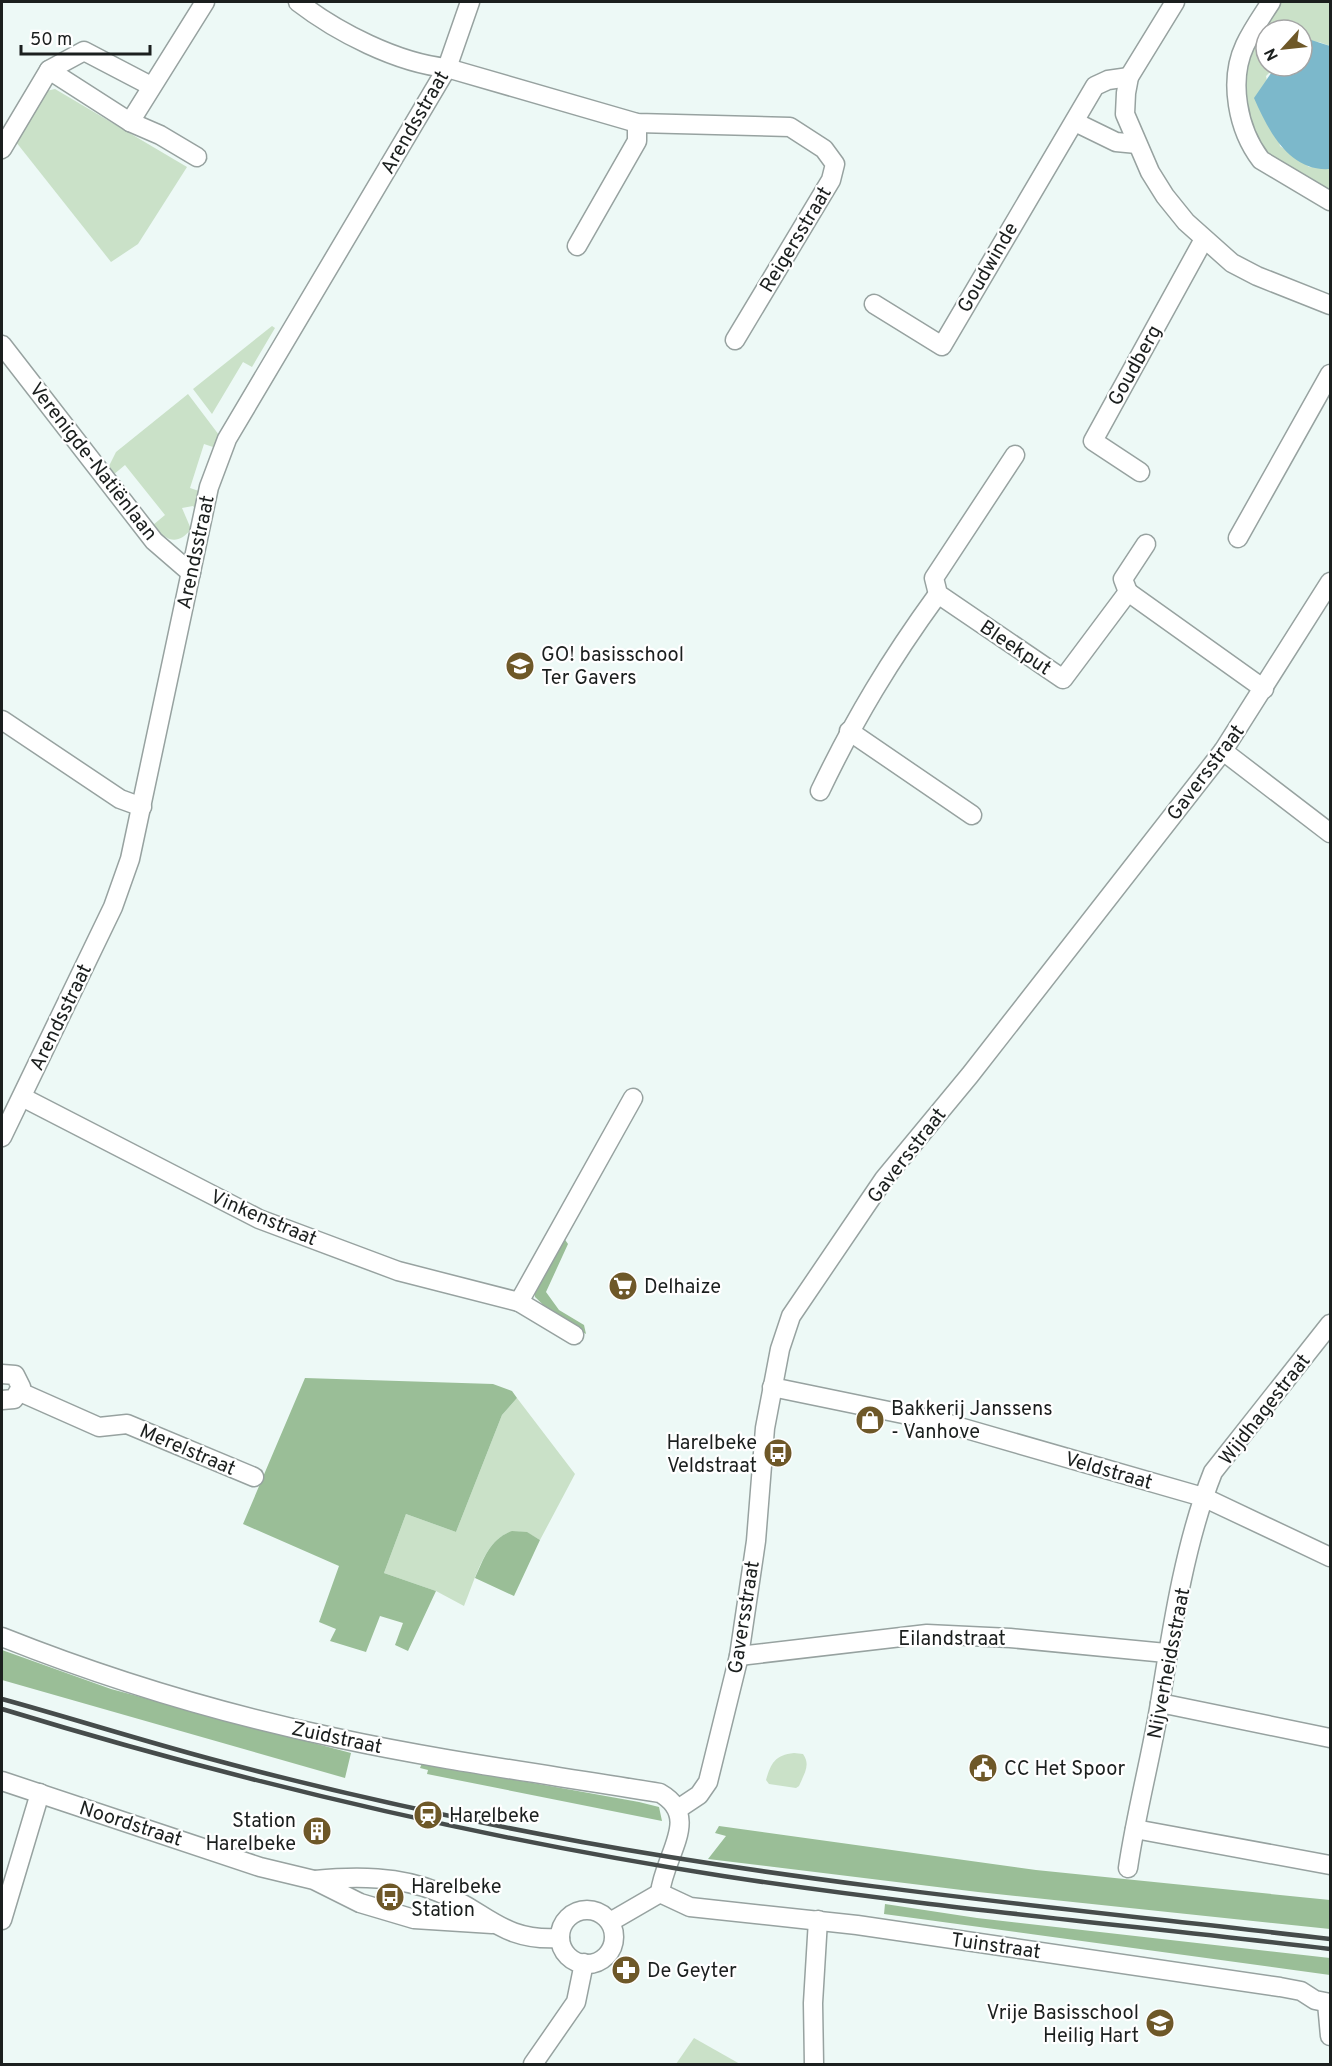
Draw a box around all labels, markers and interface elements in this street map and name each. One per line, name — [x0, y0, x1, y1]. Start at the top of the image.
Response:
scale bar — [21, 18, 150, 56]
north arrow — [1254, 18, 1314, 78]
text: 50 m — [30, 29, 72, 52]
text: N — [1261, 44, 1284, 64]
street label: Arendsstraat — [376, 66, 456, 180]
street label: Reigersstraat — [755, 182, 839, 298]
street label: Goudwinde — [952, 218, 1025, 318]
street label: Goudberg — [1103, 321, 1169, 411]
street label: Verenigde-Natiënlaan — [23, 378, 162, 547]
street label: Arendsstraat — [172, 493, 222, 612]
street label: Bleekput — [974, 615, 1056, 682]
place label: GO! basisschool Ter Gavers — [541, 643, 684, 692]
school or university icon: GO! basisschool Ter Gavers — [504, 650, 536, 682]
street label: Gaversstraat — [1162, 720, 1251, 827]
street label: Arendsstraat — [25, 960, 99, 1076]
street label: Gaversstraat — [862, 1103, 953, 1209]
street label: Vinkenstraat — [206, 1185, 320, 1253]
supermarket icon: Delhaize — [607, 1270, 639, 1302]
place label: Delhaize — [644, 1275, 721, 1301]
street label: Wijdhagestraat — [1214, 1349, 1317, 1471]
place label: Bakkerij Janssens - Vanhove — [891, 1397, 1053, 1446]
shop icon: Bakkerij Janssens - Vanhove — [854, 1404, 886, 1436]
street label: Merelstraat — [135, 1419, 239, 1483]
place label: Harelbeke Veldstraat — [666, 1431, 757, 1480]
bus stop icon: Harelbeke Veldstraat — [762, 1437, 794, 1469]
street label: Veldstraat — [1062, 1447, 1155, 1497]
street label: Gaversstraat — [723, 1559, 767, 1676]
street label: Nijverheidsstraat — [1143, 1586, 1197, 1741]
street label: Eilandstraat — [898, 1627, 1006, 1653]
street label: Zuidstraat — [289, 1717, 384, 1761]
public building icon: CC Het Spoor — [967, 1752, 999, 1784]
place label: CC Het Spoor — [1004, 1757, 1125, 1783]
street label: Noordstraat — [75, 1796, 185, 1854]
station icon: Harelbeke — [412, 1799, 444, 1831]
place label: Harelbeke — [449, 1804, 540, 1830]
place label: Station Harelbeke — [205, 1809, 296, 1858]
building icon: Station Harelbeke — [301, 1815, 333, 1847]
place label: Harelbeke Station — [411, 1875, 502, 1924]
bus stop icon: Harelbeke Station — [374, 1881, 406, 1913]
street label: Tuinstraat — [949, 1928, 1042, 1966]
pharmacy icon: De Geyter — [610, 1954, 642, 1986]
place label: De Geyter — [647, 1959, 737, 1985]
place label: Vrije Basisschool Heilig Hart — [987, 2001, 1139, 2050]
school or university icon: Vrije Basisschool Heilig Hart — [1144, 2007, 1176, 2039]

